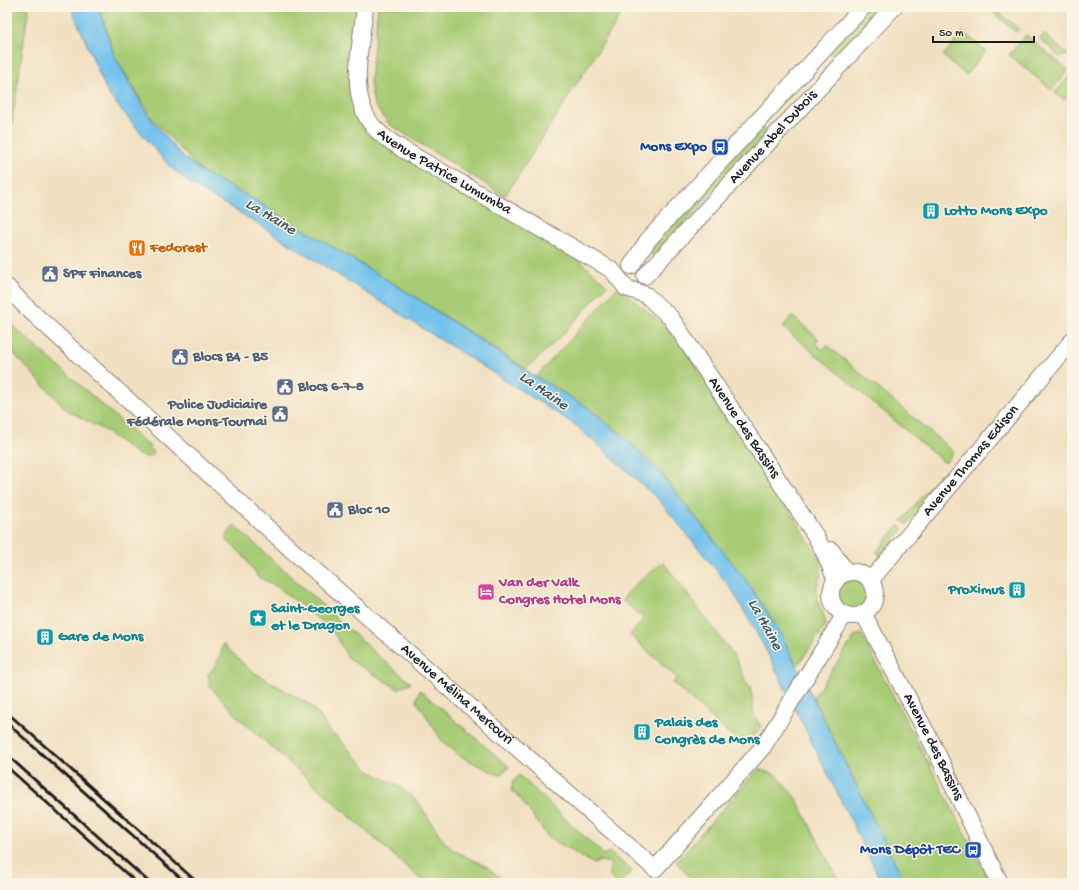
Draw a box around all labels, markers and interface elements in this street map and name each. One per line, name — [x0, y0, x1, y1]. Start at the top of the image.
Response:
scale bar — [933, 18, 1034, 44]
text: 50 m — [939, 27, 964, 41]
street label: Avenue Abel Dubois — [726, 86, 822, 188]
street label: Avenue Patrice Lumumba — [373, 126, 515, 219]
bus stop icon: Mons Expo — [710, 137, 730, 157]
place label: Mons Expo — [640, 138, 707, 156]
water label: La Haine — [241, 195, 299, 241]
building icon: Lotto Mons Expo — [921, 201, 941, 221]
place label: Lotto Mons Expo — [944, 202, 1048, 220]
restaurant icon: Fedorest — [127, 238, 147, 258]
place label: Fedorest — [149, 239, 209, 257]
public building icon: SPF Finances — [40, 264, 60, 284]
place label: SPF Finances — [63, 265, 143, 283]
public building icon: Blocs B4 - B5 — [170, 347, 190, 367]
place label: Blocs B4 - B5 — [192, 348, 268, 366]
water label: La Haine — [515, 368, 572, 416]
street label: Avenue des Bassins — [704, 374, 784, 482]
public building icon: Blocs 6-7-8 — [275, 377, 295, 397]
place label: Blocs 6-7-8 — [297, 378, 364, 396]
place label: Police Judiciaire Fédérale Mons-Tournai — [126, 396, 268, 431]
street label: Avenue Thomas Edison — [919, 401, 1023, 520]
public building icon: Police Judiciaire Fédérale Mons-Tournai — [270, 404, 290, 424]
public building icon: Bloc 10 — [325, 500, 345, 520]
place label: Bloc 10 — [347, 501, 390, 519]
place label: Van der Valk Congres Hotel Mons — [498, 574, 622, 609]
building icon: Proximus — [1007, 580, 1027, 600]
place label: Proximus — [947, 581, 1005, 599]
hotel icon: Van der Valk Congres Hotel Mons — [476, 582, 496, 602]
water label: La Haine — [742, 596, 786, 655]
place label: Saint-Georges et le Dragon — [270, 600, 361, 635]
place icon: Saint-Georges et le Dragon — [248, 608, 268, 628]
building icon: Gare de Mons — [35, 627, 55, 647]
place label: Gare de Mons — [58, 628, 145, 646]
street label: Avenue Mélina Mercouri — [396, 640, 517, 749]
street label: Avenue des Bassins — [898, 690, 968, 804]
place label: Palais des Congrès de Mons — [654, 714, 761, 749]
building icon: Palais des Congrès de Mons — [632, 722, 652, 742]
bus stop icon: Mons Dépôt TEC — [963, 840, 983, 860]
place label: Mons Dépôt TEC — [860, 841, 962, 859]

